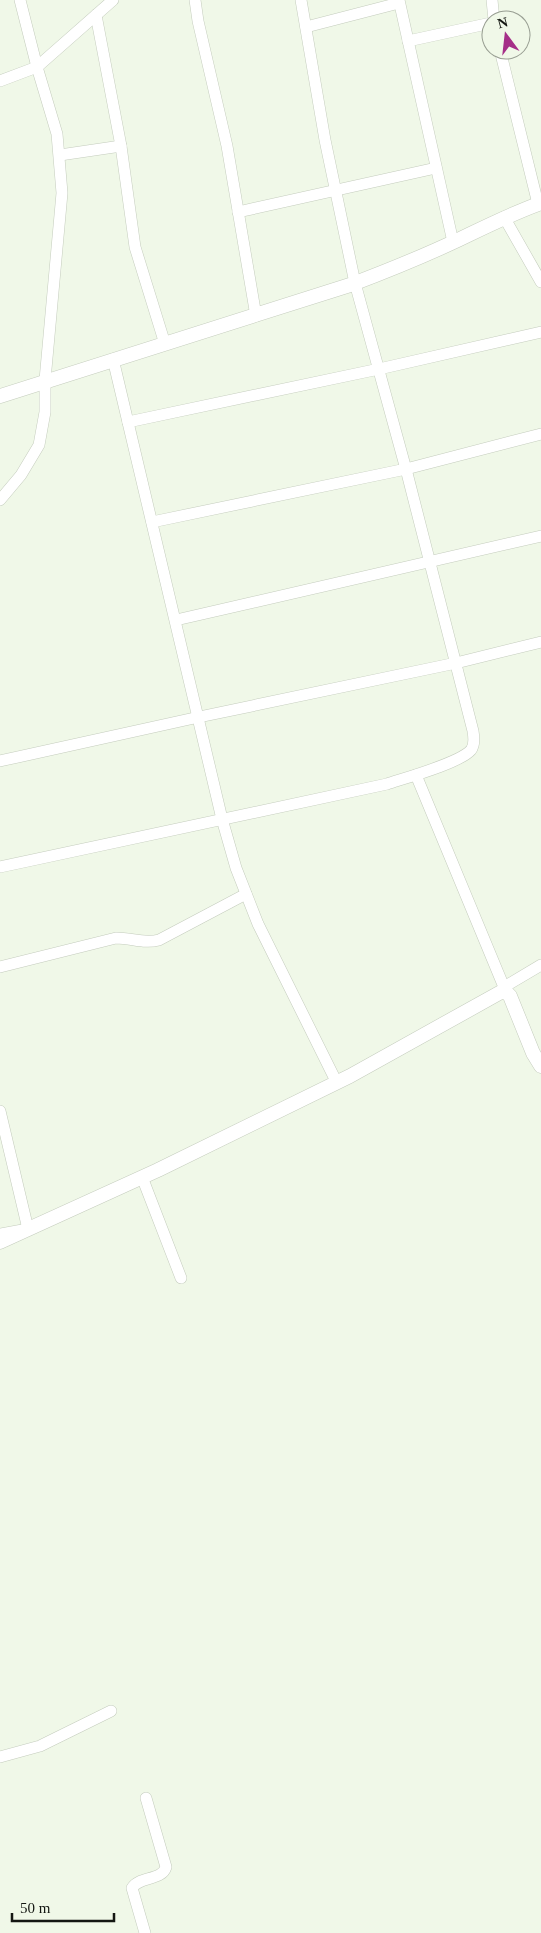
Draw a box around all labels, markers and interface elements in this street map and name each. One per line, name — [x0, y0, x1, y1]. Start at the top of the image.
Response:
north arrow — [481, 10, 531, 60]
text: N — [496, 14, 510, 31]
scale bar — [12, 1890, 115, 1922]
text: 50 m — [20, 1900, 51, 1916]

